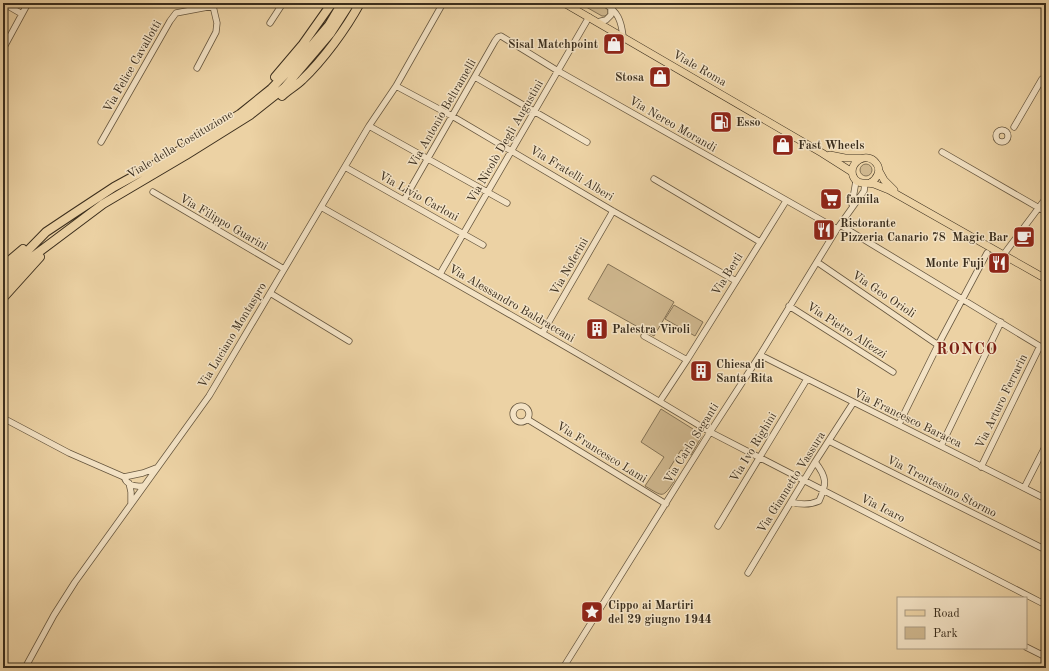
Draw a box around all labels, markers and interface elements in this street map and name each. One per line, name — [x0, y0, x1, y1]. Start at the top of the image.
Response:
street label: Via Felice Cavallotti — [102, 18, 164, 115]
shop icon: Sisal Matchpoint — [601, 31, 627, 57]
place label: Sisal Matchpoint — [508, 39, 599, 51]
street label: Viale Roma — [671, 49, 729, 89]
street label: Via Antonio Beltramelli — [407, 57, 479, 170]
shop icon: Stosa — [647, 64, 673, 90]
place label: Stosa — [615, 72, 644, 84]
street label: Via Nicolò Degli Augustini — [466, 78, 546, 205]
street label: Via Nereo Morandi — [627, 95, 718, 155]
street label: Viale della Costituzione — [125, 108, 236, 181]
fuel station icon: Esso — [708, 109, 734, 135]
place label: Esso — [736, 117, 761, 129]
shop icon: Fast Wheels — [770, 132, 796, 158]
place label: Fast Wheels — [798, 140, 864, 152]
street label: Via Fratelli Alberi — [528, 144, 615, 204]
street label: Via Livio Carloni — [377, 170, 460, 224]
supermarket icon: famila — [818, 186, 844, 212]
street label: Via Filippo Guarini — [177, 193, 270, 253]
place label: famila — [846, 194, 879, 206]
restaurant icon: Ristorante Pizzeria Canario 78 — [811, 217, 837, 243]
place label: Ristorante Pizzeria Canario 78 — [840, 218, 946, 244]
cafe icon: Magic Bar — [1011, 224, 1037, 250]
place label: Magic Bar — [952, 232, 1008, 244]
street label: Via Noferini — [549, 236, 591, 297]
restaurant icon: Monte Fuji — [986, 250, 1012, 276]
street label: Via Berti — [710, 251, 746, 298]
place label: Monte Fuji — [925, 258, 984, 270]
street label: Via Alessandro Baldraccani — [446, 263, 577, 345]
street label: Via Geo Orioli — [850, 269, 917, 320]
street label: Via Luciano Montaspro — [197, 281, 269, 390]
street label: Via Pietro Alfezzi — [804, 301, 888, 361]
building icon: Palestra Viroli — [584, 316, 610, 342]
place label: Palestra Viroli — [612, 324, 691, 336]
district label: RONCO — [936, 342, 998, 358]
street label: Via Arturo Ferrarin — [974, 352, 1030, 451]
building icon: Chiesa di Santa Rita — [688, 358, 714, 384]
place label: Chiesa di Santa Rita — [716, 359, 773, 385]
street label: Via Francesco Baracca — [852, 387, 964, 450]
street label: Via Carlo Seganti — [662, 401, 721, 486]
street label: Via Ivo Righini — [728, 411, 779, 484]
street label: Via Francesco Lami — [554, 420, 649, 485]
street label: Via Giannetto Vassura — [756, 430, 828, 535]
street label: Via Trentesimo Stormo — [885, 454, 999, 520]
street label: Via Icaro — [858, 493, 907, 525]
legend — [897, 597, 1027, 649]
place icon: Cippo ai Martiri del 29 giugno 1944 — [579, 599, 605, 625]
place label: Cippo ai Martiri del 29 giugno 1944 — [608, 600, 712, 626]
text: Road — [933, 608, 960, 620]
text: Park — [933, 628, 958, 640]

